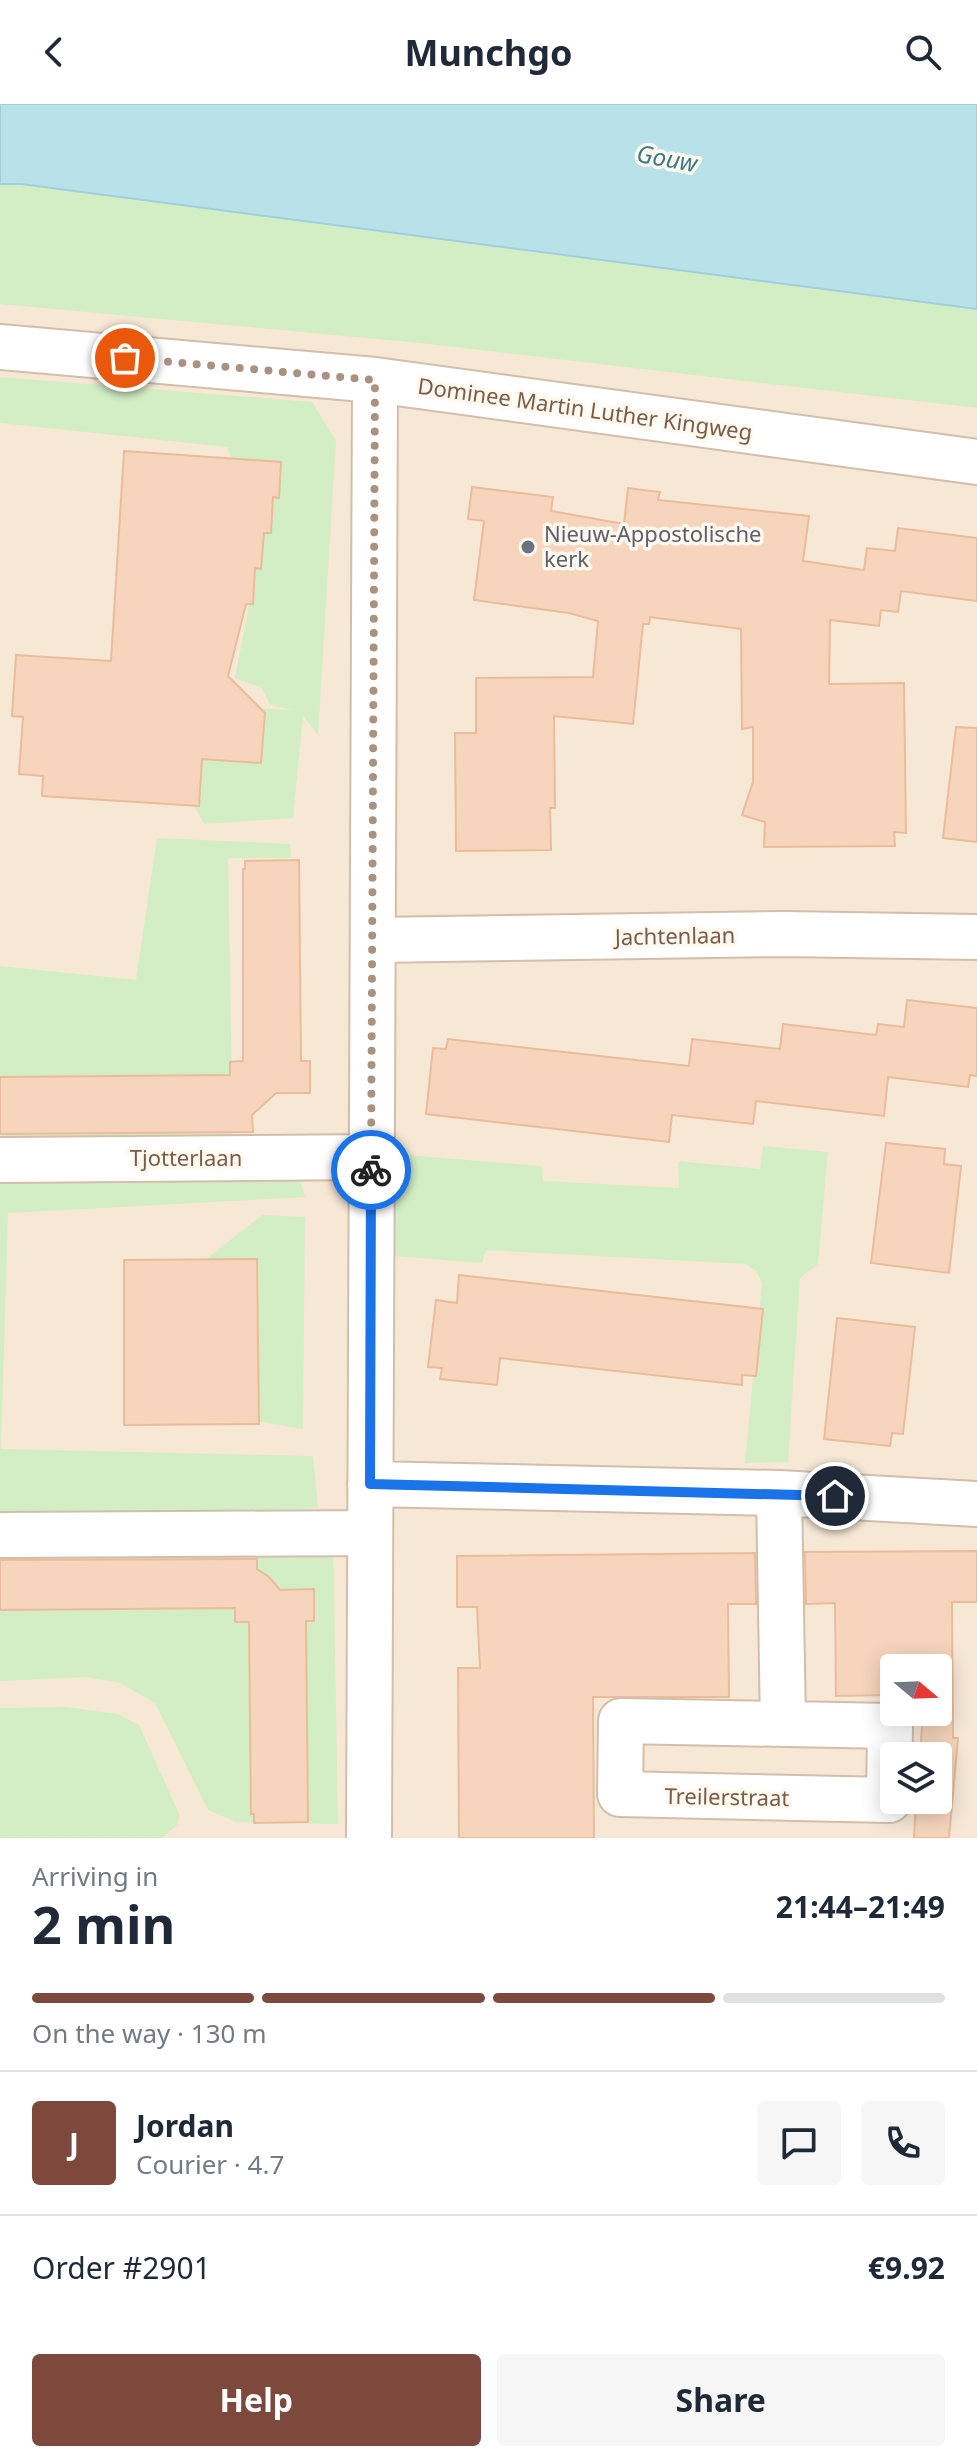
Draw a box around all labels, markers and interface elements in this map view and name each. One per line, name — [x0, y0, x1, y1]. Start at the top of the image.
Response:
text: Munchgo — [405, 28, 572, 77]
icon: back — [32, 30, 76, 74]
icon: search — [901, 30, 945, 74]
water label: Gouw — [634, 136, 702, 179]
pin — [91, 324, 159, 392]
icon: bag — [103, 336, 147, 380]
street label: Dominee Martin Luther Kingweg — [416, 370, 754, 446]
place label: Nieuw-Appostolische kerk — [544, 518, 761, 573]
marker: Nieuw-Appostolische kerk — [519, 538, 537, 556]
street label: Jachtenlaan — [613, 919, 735, 951]
courier — [331, 1130, 411, 1210]
street label: Tjotterlaan — [130, 1142, 242, 1172]
icon: bike — [349, 1148, 393, 1192]
pin — [801, 1462, 869, 1530]
icon: home — [813, 1474, 857, 1518]
north arrow — [880, 1654, 952, 1726]
map controls — [880, 1654, 952, 1814]
button: layers — [880, 1742, 952, 1814]
street label: Treilerstraat — [664, 1780, 790, 1812]
text: Arriving in — [32, 1858, 158, 1894]
text: 21:44–21:49 — [776, 1886, 945, 1927]
text: 2 min — [32, 1888, 175, 1959]
text: On the way · 130 m — [32, 2015, 266, 2051]
button: chat — [757, 2101, 841, 2185]
button: phone — [861, 2101, 945, 2185]
text: Jordan — [136, 2105, 234, 2146]
text: J — [69, 2123, 79, 2164]
text: Courier · 4.7 — [136, 2146, 284, 2182]
text: Order #2901 — [32, 2247, 211, 2288]
text: €9.92 — [868, 2247, 945, 2288]
button: Help — [32, 2354, 481, 2446]
button: Share — [497, 2354, 945, 2446]

